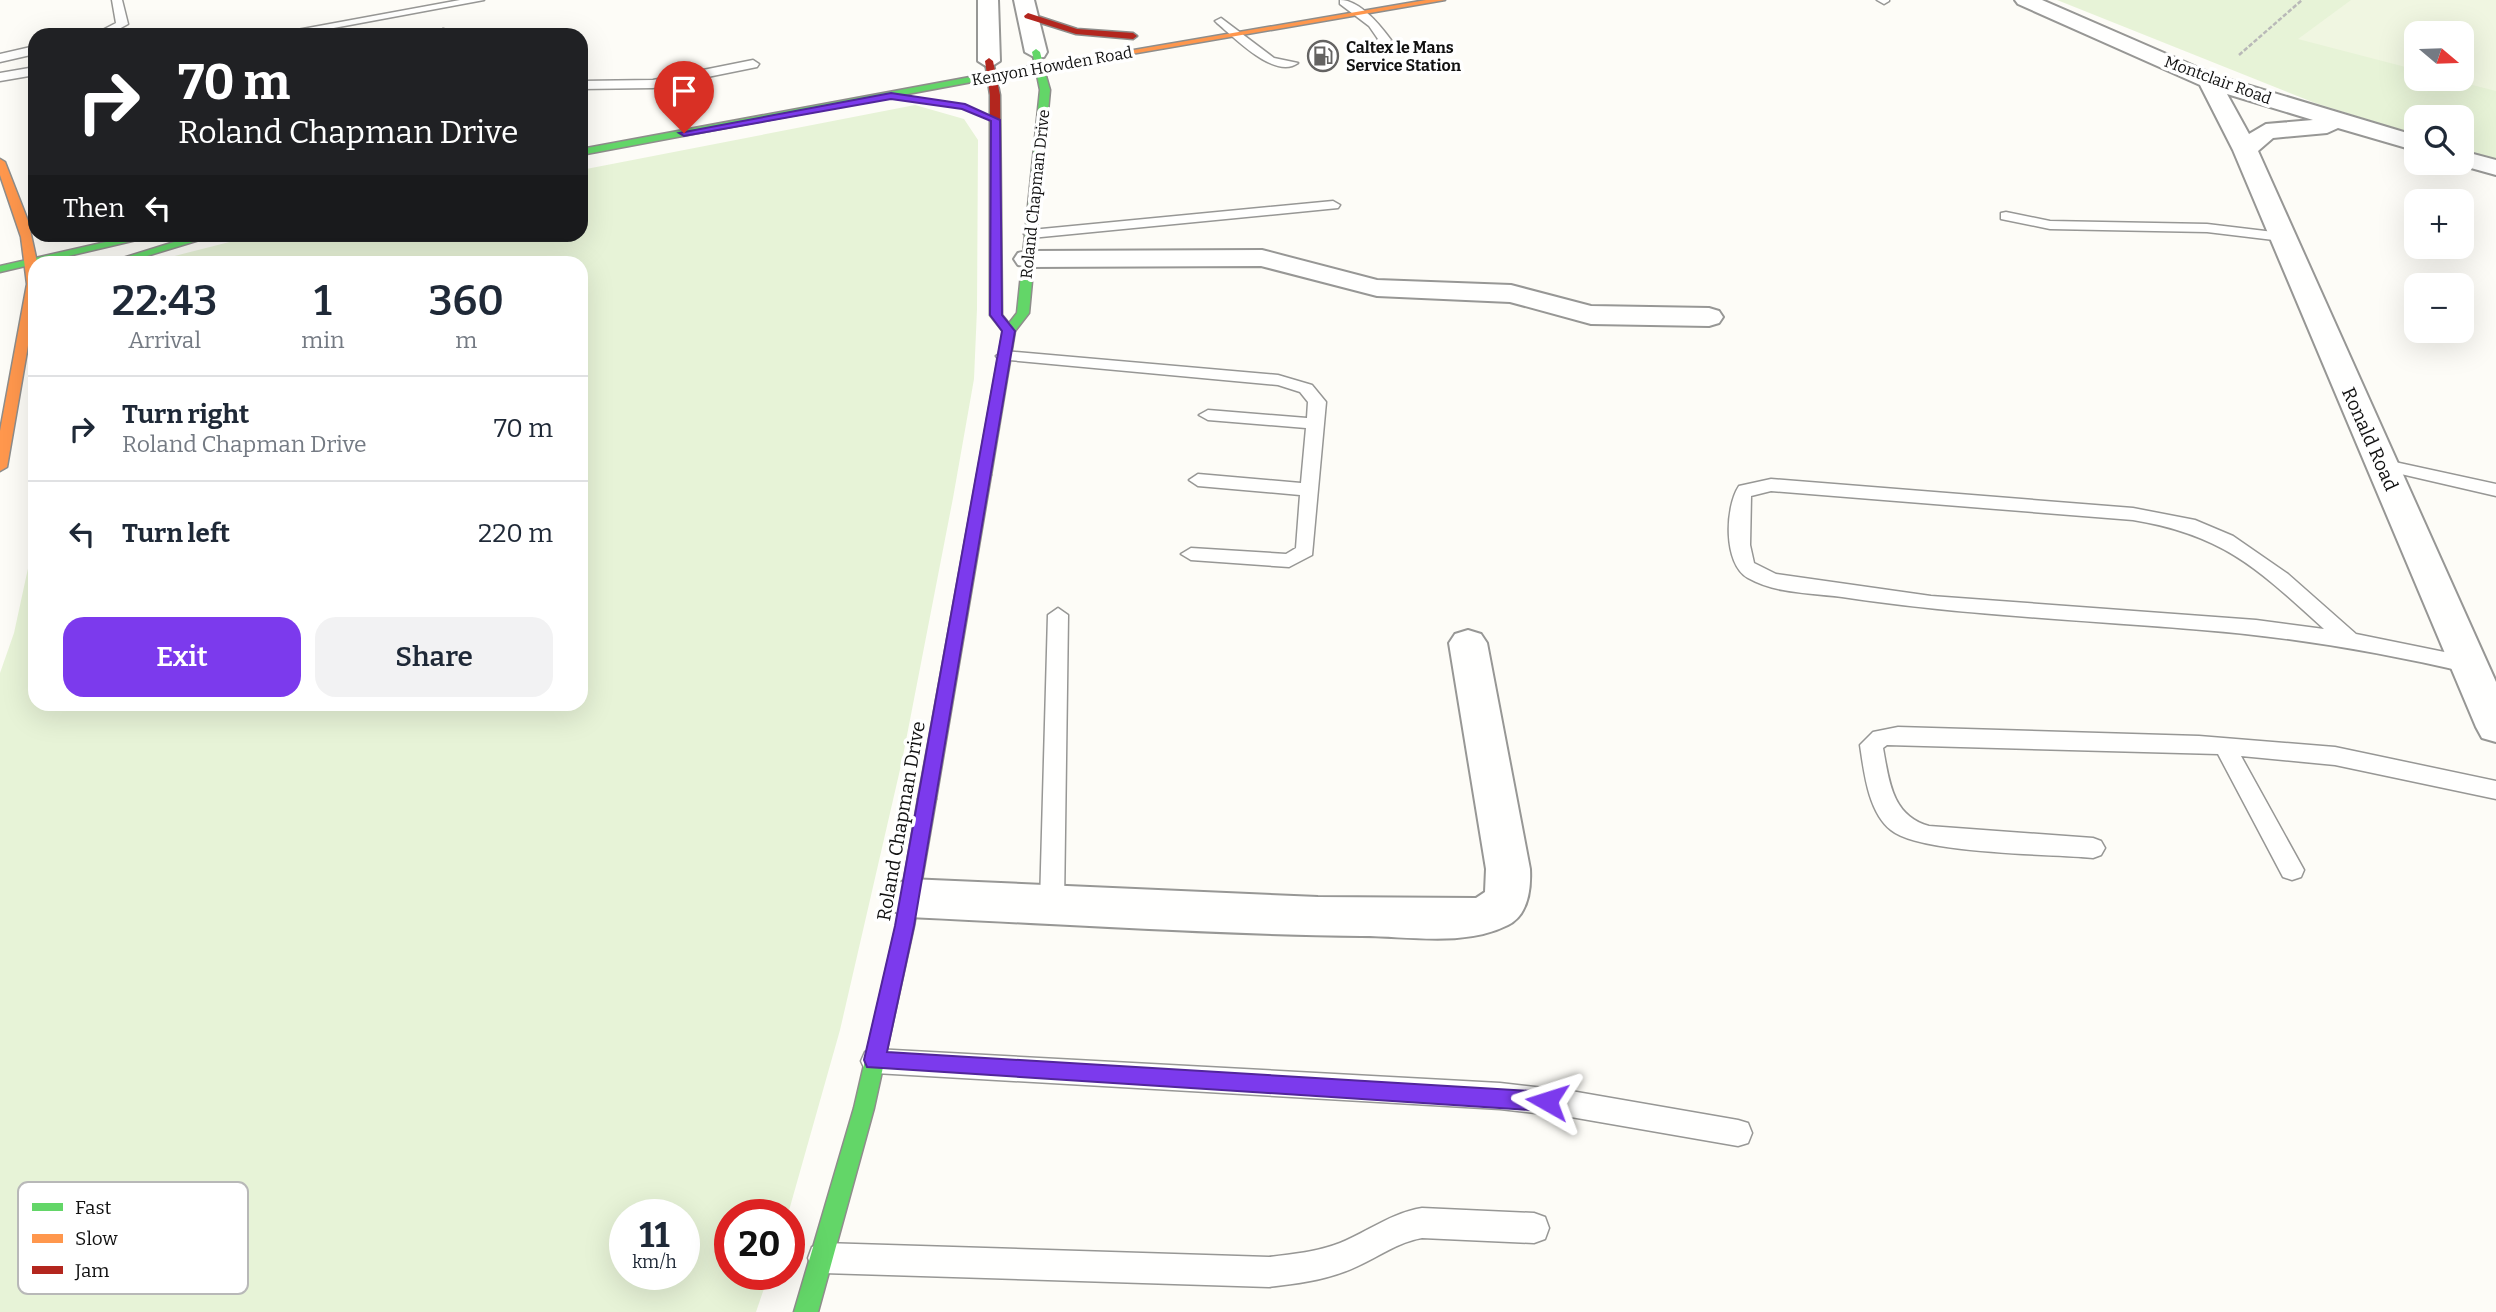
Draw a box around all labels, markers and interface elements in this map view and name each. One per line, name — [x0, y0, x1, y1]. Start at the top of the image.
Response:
north arrow — [2404, 21, 2474, 91]
map controls — [2404, 21, 2474, 343]
place label: Caltex le Mans Service Station — [1346, 38, 1462, 75]
fuel station icon: Caltex le Mans Service Station — [1306, 39, 1340, 73]
street label: Kenyon Howden Road — [970, 42, 1134, 89]
street label: Montclair Road — [2162, 52, 2275, 108]
text: 70 m — [178, 53, 290, 112]
icon: right — [63, 56, 154, 147]
pin — [654, 61, 714, 133]
icon: arrive — [665, 72, 703, 110]
button: search — [2404, 105, 2474, 175]
street label: Roland Chapman Drive — [1017, 108, 1053, 280]
text: Roland Chapman Drive — [178, 113, 518, 151]
icon: left — [139, 189, 177, 227]
button: + — [2404, 189, 2474, 259]
text: Then — [63, 193, 125, 224]
button: − — [2404, 273, 2474, 343]
text: 22:43 — [112, 276, 217, 326]
text: 1 — [314, 276, 332, 326]
text: 360 — [428, 276, 504, 326]
text: Arrival — [128, 326, 201, 354]
text: min — [301, 326, 345, 354]
text: m — [455, 326, 477, 354]
street label: Ronald Road — [2337, 384, 2403, 494]
text: Turn right — [122, 399, 249, 430]
icon: right — [63, 410, 101, 448]
text: 70 m — [494, 413, 553, 444]
text: Roland Chapman Drive — [122, 430, 367, 458]
icon: left — [63, 515, 101, 553]
text: Turn left — [122, 518, 230, 549]
text: 220 m — [478, 518, 553, 549]
button: Exit — [63, 617, 301, 697]
button: Share — [315, 617, 553, 697]
street label: Roland Chapman Drive — [872, 719, 930, 923]
position arrow — [1510, 1064, 1584, 1138]
legend — [18, 1182, 248, 1294]
text: Fast — [75, 1196, 112, 1219]
speed limit sign: 20 — [714, 1199, 805, 1290]
text: 11 — [639, 1214, 670, 1256]
text: Slow — [75, 1227, 118, 1250]
text: km/h — [632, 1251, 677, 1273]
text: Jam — [74, 1259, 109, 1282]

